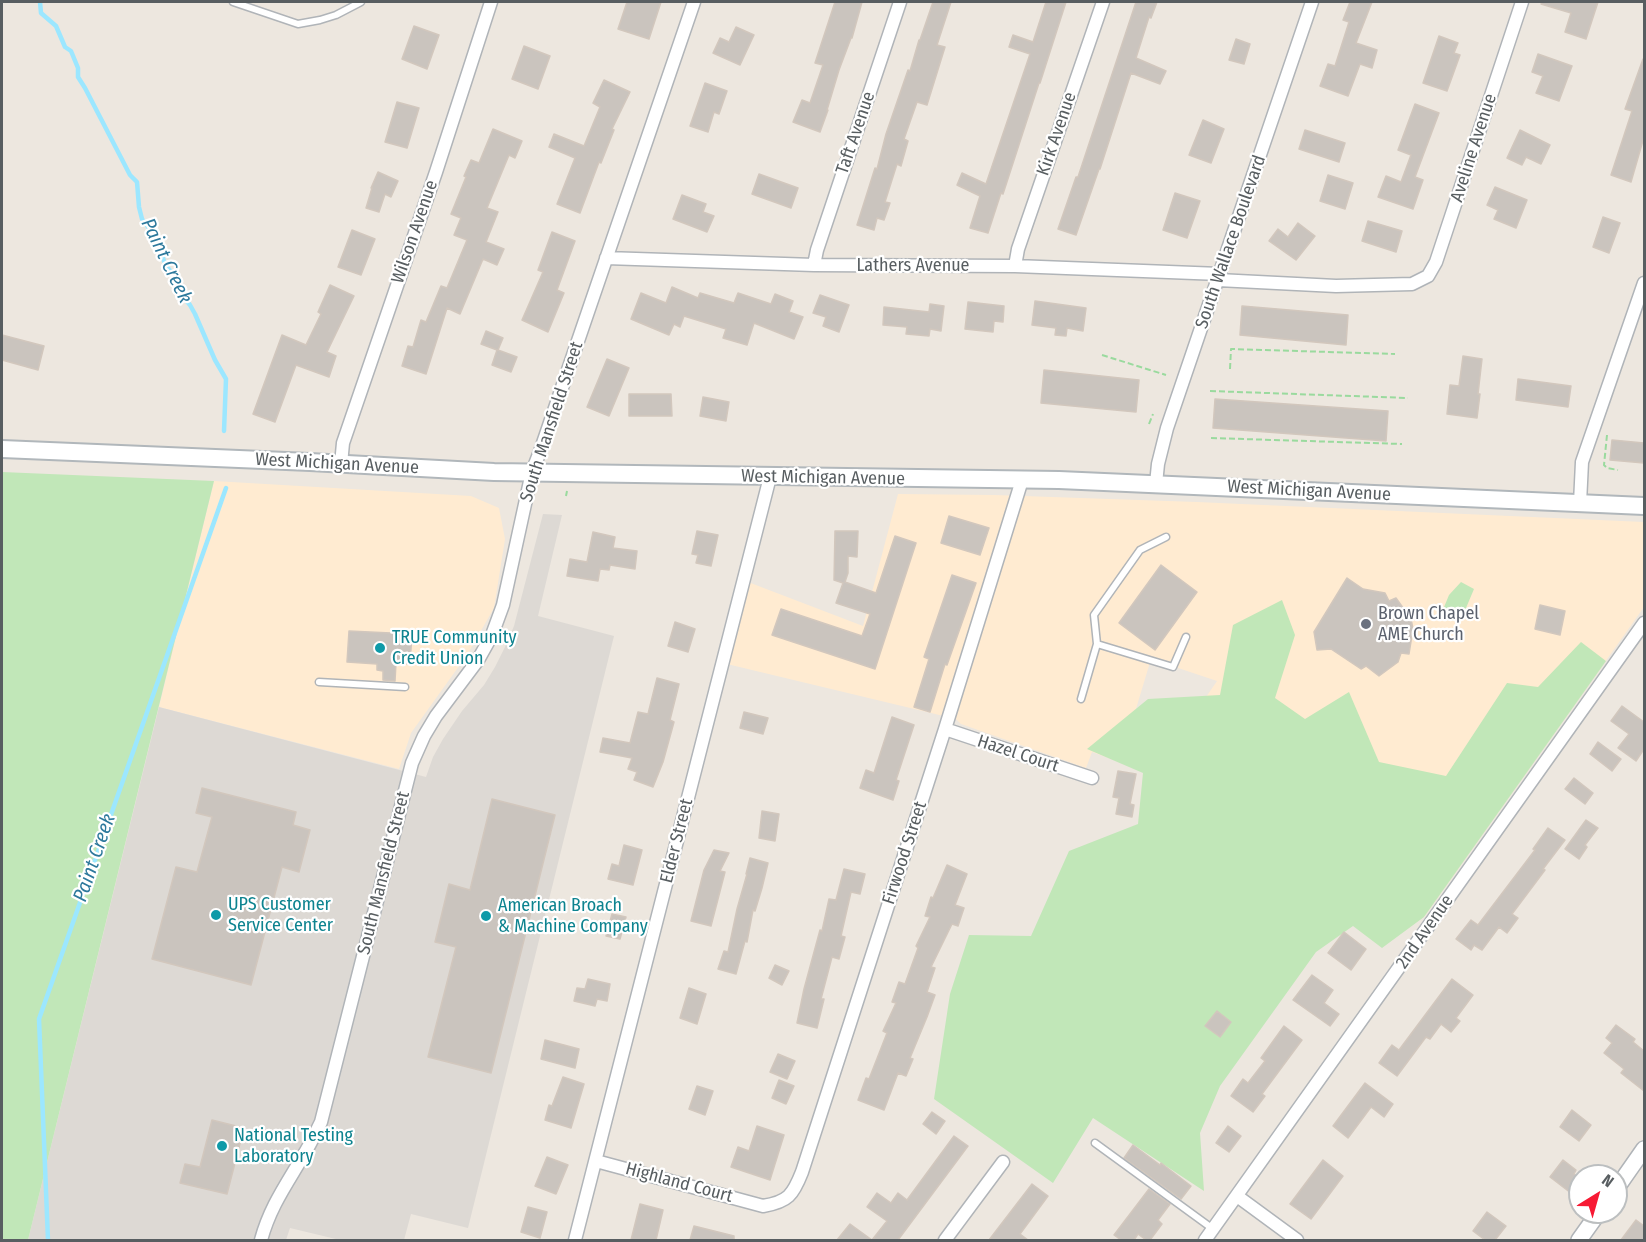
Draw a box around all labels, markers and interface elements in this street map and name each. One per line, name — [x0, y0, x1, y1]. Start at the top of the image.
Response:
street label: Taft Avenue — [832, 89, 880, 177]
street label: Kirk Avenue — [1033, 89, 1081, 179]
street label: Aveline Avenue — [1446, 91, 1502, 205]
street label: South Wallace Boulevard — [1191, 152, 1271, 332]
street label: Wilson Avenue — [387, 178, 443, 286]
water label: Paint Creek — [135, 215, 197, 307]
street label: Lathers Avenue — [857, 255, 969, 277]
street label: South Mansfield Street — [516, 339, 588, 505]
street label: West Michigan Avenue — [255, 449, 419, 479]
street label: West Michigan Avenue — [741, 466, 905, 490]
street label: West Michigan Avenue — [1227, 476, 1391, 506]
place label: Brown Chapel AME Church — [1378, 603, 1479, 646]
marker: Brown Chapel AME Church — [1359, 617, 1373, 631]
place label: TRUE Community Credit Union — [392, 627, 517, 670]
marker: TRUE Community Credit Union — [373, 641, 387, 655]
street label: Hazel Court — [975, 731, 1061, 777]
street label: South Mansfield Street — [353, 789, 415, 957]
street label: Elder Street — [656, 797, 698, 885]
street label: Firwood Street — [878, 799, 932, 907]
water label: Paint Creek — [69, 811, 121, 905]
street label: 2nd Avenue — [1392, 891, 1458, 973]
place label: UPS Customer Service Center — [228, 894, 333, 936]
place label: American Broach & Machine Company — [498, 895, 648, 938]
marker: UPS Customer Service Center — [209, 908, 223, 922]
marker: American Broach & Machine Company — [479, 909, 493, 923]
place label: National Testing Laboratory — [234, 1125, 353, 1168]
marker: National Testing Laboratory — [215, 1139, 229, 1153]
street label: Highland Court — [623, 1158, 735, 1208]
north arrow — [1568, 1164, 1628, 1224]
text: N — [1598, 1170, 1617, 1191]

